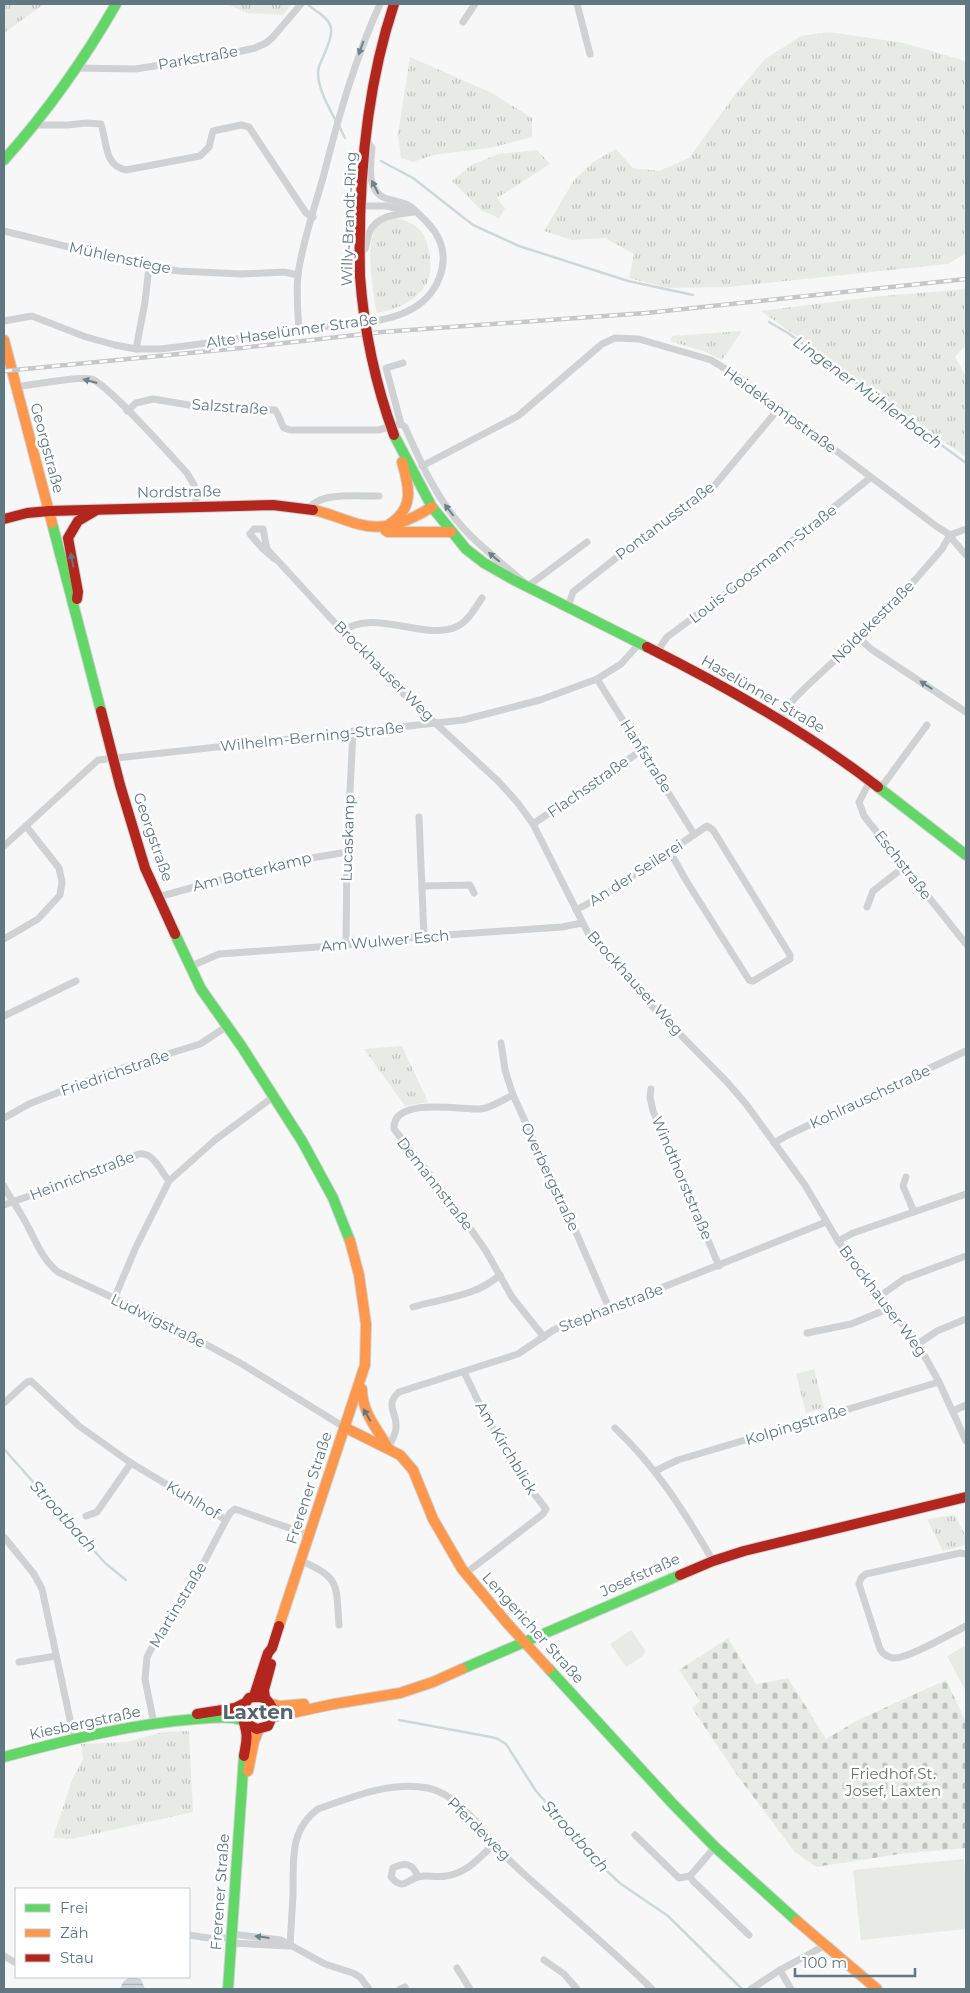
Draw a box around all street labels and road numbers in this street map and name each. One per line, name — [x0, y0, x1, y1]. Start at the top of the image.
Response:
street label: Parkstraße — [156, 41, 239, 74]
street label: Willy-Brandt-Ring — [337, 151, 360, 287]
street label: Mühlenstiege — [67, 237, 173, 278]
street label: Alte Haselünner Straße — [205, 309, 379, 352]
street label: Heidekampstraße — [720, 362, 840, 457]
street label: Salzstraße — [191, 394, 269, 419]
street label: Georgstraße — [26, 401, 69, 495]
street label: Pontanusstraße — [611, 477, 718, 564]
street label: Nordstraße — [137, 481, 221, 502]
street label: Louis-Goosmann-Straße — [685, 500, 840, 627]
street label: Nöldekestraße — [827, 576, 918, 667]
street label: Brockhauser Weg — [330, 616, 439, 725]
street label: Haselünner Straße — [698, 650, 828, 737]
street label: Hanfstraße — [616, 716, 676, 796]
street label: Wilhelm-Berning-Straße — [219, 717, 405, 756]
street label: Flachsstraße — [543, 752, 632, 822]
street label: Georgstraße — [129, 790, 178, 884]
street label: Lucaskamp — [336, 794, 359, 882]
street label: Eschstraße — [871, 826, 936, 903]
street label: An der Seilerei — [585, 835, 686, 910]
street label: Am Botterkamp — [191, 848, 313, 895]
street label: Am Wulwer Esch — [320, 925, 450, 956]
street label: Brockhauser Weg — [583, 926, 687, 1039]
street label: Friedrichstraße — [58, 1045, 172, 1100]
street label: Kohlrauschstraße — [807, 1060, 933, 1133]
street label: Windthorststraße — [648, 1113, 717, 1242]
street label: Overbergstraße — [517, 1120, 584, 1234]
street label: Demannstraße — [393, 1133, 478, 1234]
street label: Heinrichstraße — [27, 1147, 137, 1204]
street label: Brockhauser Weg — [835, 1241, 931, 1360]
street label: Stephanstraße — [556, 1279, 666, 1336]
street label: Ludwigstraße — [108, 1289, 209, 1352]
street label: Am Kirchblick — [471, 1398, 542, 1498]
street label: Kolpingstraße — [743, 1400, 849, 1449]
street label: Frerener Straße — [281, 1429, 336, 1546]
street label: Kuhlhof — [163, 1476, 224, 1523]
street label: Josefstraße — [596, 1549, 683, 1601]
street label: Martinstraße — [145, 1559, 211, 1651]
street label: Lengericher Straße — [478, 1568, 588, 1687]
street label: Kiesbergstraße — [28, 1701, 142, 1744]
street label: Pferdeweg — [444, 1793, 515, 1864]
street label: Frerener Straße — [206, 1833, 233, 1951]

